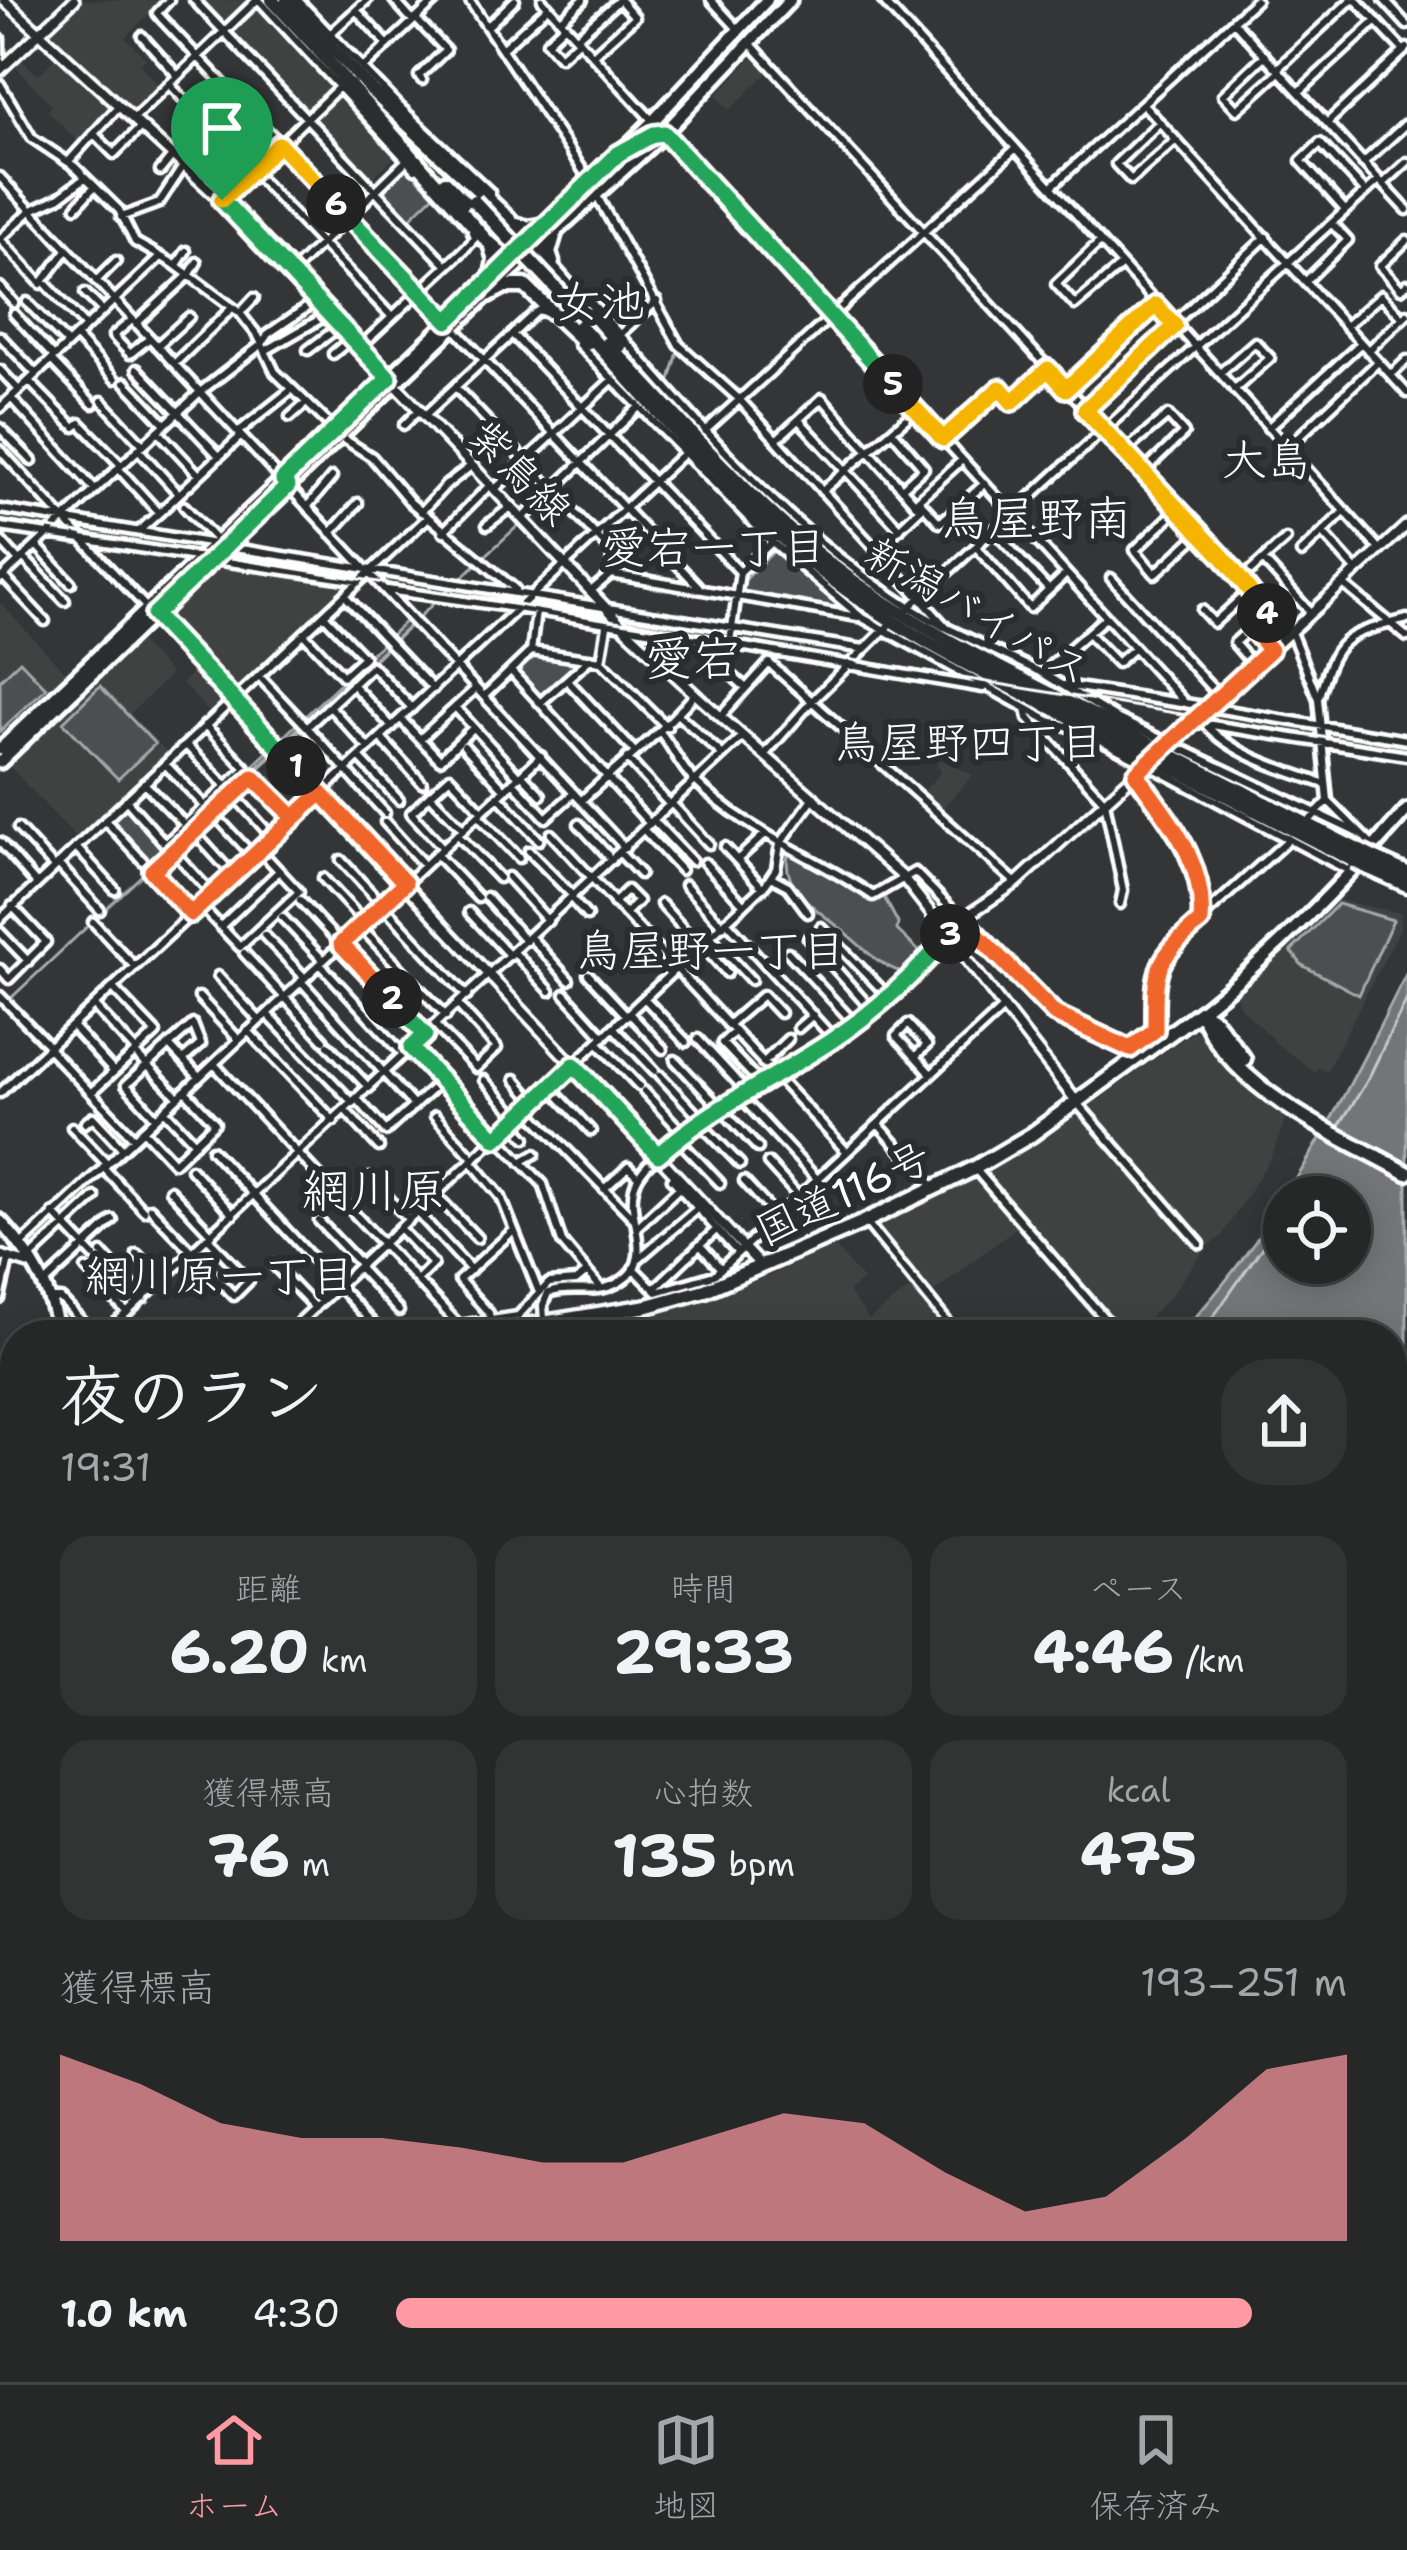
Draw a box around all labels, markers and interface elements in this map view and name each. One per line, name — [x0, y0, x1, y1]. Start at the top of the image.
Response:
pin — [171, 77, 273, 200]
icon: arrive — [189, 95, 255, 161]
pin: 6 — [306, 174, 366, 234]
text: 6 — [324, 181, 348, 226]
district label: 女池 — [555, 271, 645, 331]
pin: 5 — [863, 354, 923, 414]
text: 5 — [883, 361, 903, 406]
street label: 紫鳥線 — [457, 407, 585, 537]
district label: 大島 — [1222, 429, 1312, 489]
district label: 鳥屋野南 — [940, 486, 1132, 550]
district label: 愛宕一丁目 — [601, 517, 827, 577]
street label: 新潟バイパス — [855, 524, 1101, 698]
pin: 4 — [1237, 583, 1297, 643]
text: 4 — [1255, 590, 1279, 635]
district label: 愛宕 — [645, 626, 741, 690]
district label: 鳥屋野四丁目 — [834, 712, 1104, 772]
pin: 1 — [266, 736, 326, 796]
text: 1 — [288, 743, 304, 788]
pin: 3 — [920, 904, 980, 964]
text: 3 — [938, 911, 962, 956]
district label: 鳥屋野一丁目 — [576, 920, 846, 980]
pin: 2 — [362, 968, 422, 1028]
text: 2 — [380, 975, 404, 1020]
street label: 国道116号 — [746, 1128, 940, 1258]
district label: 網川原 — [302, 1158, 446, 1222]
map controls — [1263, 1176, 1371, 1284]
button: locate — [1263, 1176, 1371, 1284]
district label: 網川原一丁目 — [85, 1245, 355, 1305]
text: 夜のラン — [60, 1352, 324, 1440]
button: share — [1221, 1359, 1347, 1485]
text: 19:31 — [60, 1441, 151, 1493]
text: 距離 — [236, 1566, 302, 1611]
text: 時間 — [671, 1566, 737, 1611]
text: ペース — [1090, 1566, 1187, 1611]
text: 6.20 — [170, 1611, 309, 1691]
text: 29:33 — [613, 1611, 794, 1691]
text: 4:46 — [1033, 1611, 1174, 1691]
text: km — [309, 1638, 367, 1683]
text: /km — [1174, 1638, 1244, 1683]
text: kcal — [1106, 1768, 1171, 1813]
text: 獲得標高 — [203, 1770, 335, 1815]
text: 心拍数 — [654, 1770, 753, 1815]
text: 475 — [1080, 1813, 1197, 1893]
text: 76 — [207, 1815, 290, 1895]
text: 135 — [612, 1815, 717, 1895]
text: m — [290, 1842, 330, 1887]
text: bpm — [717, 1842, 795, 1887]
text: 193–251 m — [1140, 1956, 1347, 2008]
text: 獲得標高 — [60, 1961, 216, 2013]
text: 1.0 km — [60, 2287, 187, 2339]
text: 4:30 — [252, 2287, 340, 2339]
tab: ホーム — [185, 2407, 283, 2528]
tab: 地図 — [653, 2407, 719, 2528]
tab: 保存済み — [1090, 2407, 1222, 2528]

